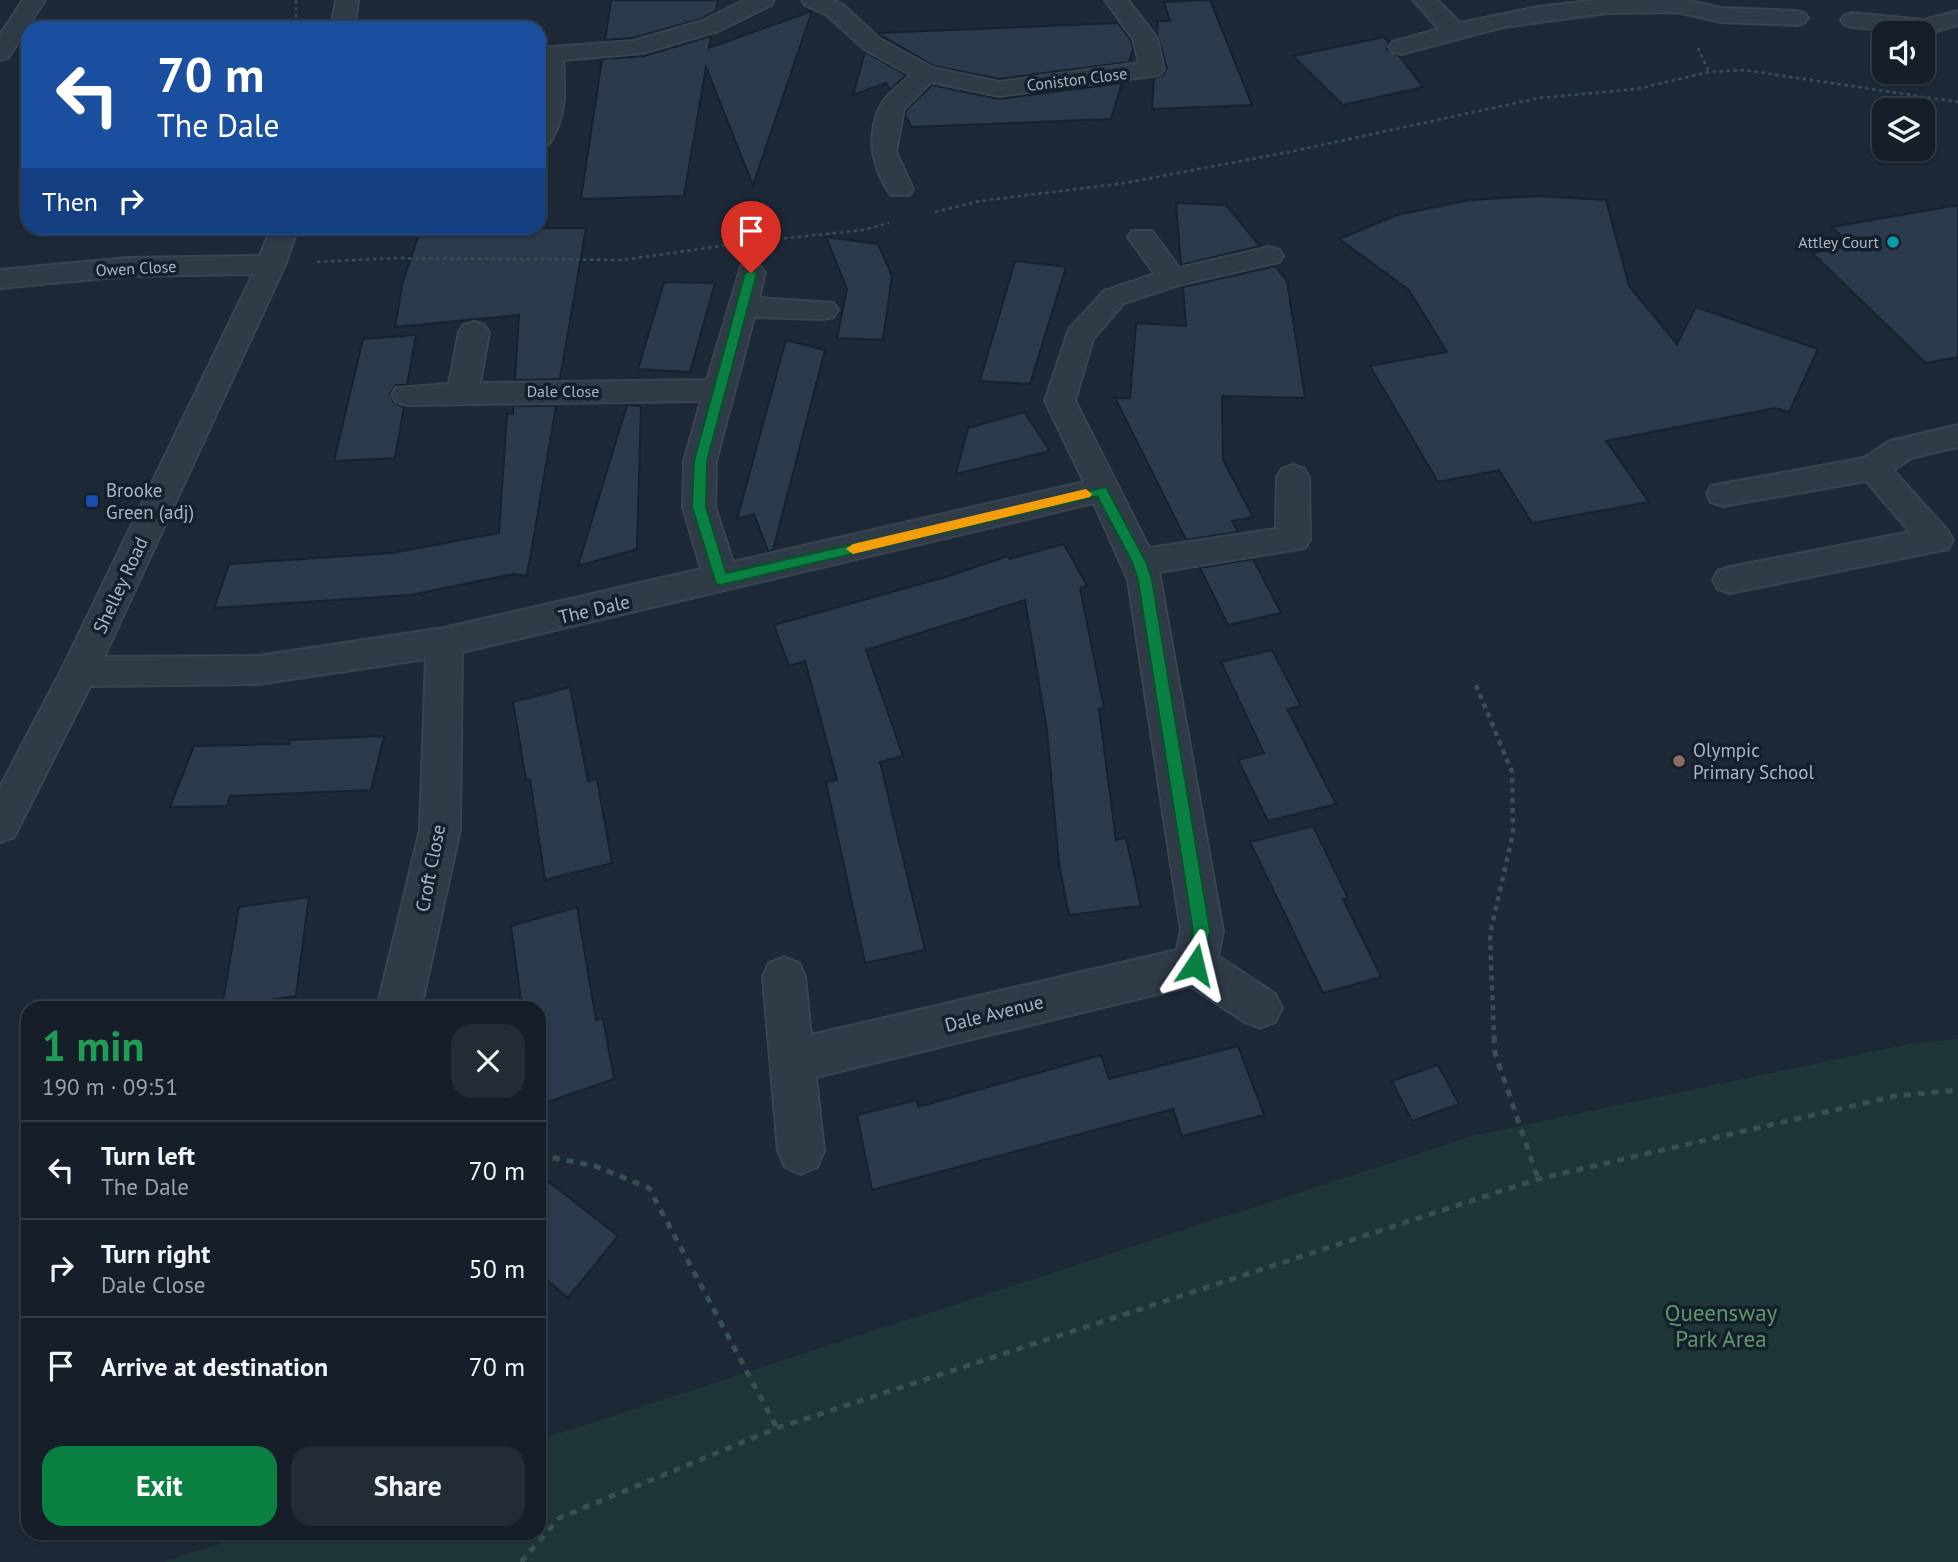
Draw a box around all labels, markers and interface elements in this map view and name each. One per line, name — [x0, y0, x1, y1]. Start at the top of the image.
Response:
map controls — [1872, 21, 1935, 161]
button: sound — [1872, 21, 1935, 84]
text: 70 m — [157, 42, 264, 106]
icon: left — [42, 49, 133, 140]
street label: Coniston Close — [1026, 63, 1128, 95]
button: layers — [1872, 98, 1935, 161]
text: The Dale — [157, 104, 279, 146]
icon: right — [112, 182, 150, 220]
text: Then — [42, 185, 98, 218]
pin — [721, 201, 781, 273]
icon: arrive — [732, 212, 770, 250]
place label: Attley Court — [1798, 232, 1880, 252]
marker: Attley Court — [1885, 234, 1901, 250]
street label: Owen Close — [95, 256, 177, 280]
street label: Dale Close — [527, 381, 599, 401]
place label: Brooke Green (adj) — [106, 478, 194, 524]
marker: Brooke Green (adj) — [84, 493, 100, 509]
street label: Shelley Road — [87, 533, 153, 637]
street label: The Dale — [556, 589, 632, 629]
place label: Olympic Primary School — [1693, 738, 1814, 784]
marker: Olympic Primary School — [1671, 753, 1687, 769]
street label: Croft Close — [410, 822, 450, 914]
position arrow — [1158, 928, 1232, 1002]
street label: Dale Avenue — [942, 989, 1046, 1037]
text: 1 min — [42, 1018, 144, 1073]
button: close — [451, 1024, 525, 1098]
text: 190 m · 09:51 — [42, 1072, 178, 1101]
text: Turn left — [101, 1139, 195, 1172]
icon: left — [42, 1151, 80, 1189]
text: 70 m — [469, 1154, 525, 1187]
text: The Dale — [101, 1172, 189, 1201]
text: Turn right — [101, 1237, 210, 1270]
icon: right — [42, 1249, 80, 1287]
text: 50 m — [469, 1252, 525, 1285]
text: Dale Close — [101, 1270, 206, 1299]
park label: Queensway Park Area — [1665, 1298, 1778, 1353]
icon: arrive — [42, 1347, 80, 1385]
text: Arrive at destination — [101, 1350, 328, 1383]
text: 70 m — [469, 1350, 525, 1383]
button: Exit — [42, 1446, 277, 1526]
button: Share — [291, 1446, 525, 1526]

